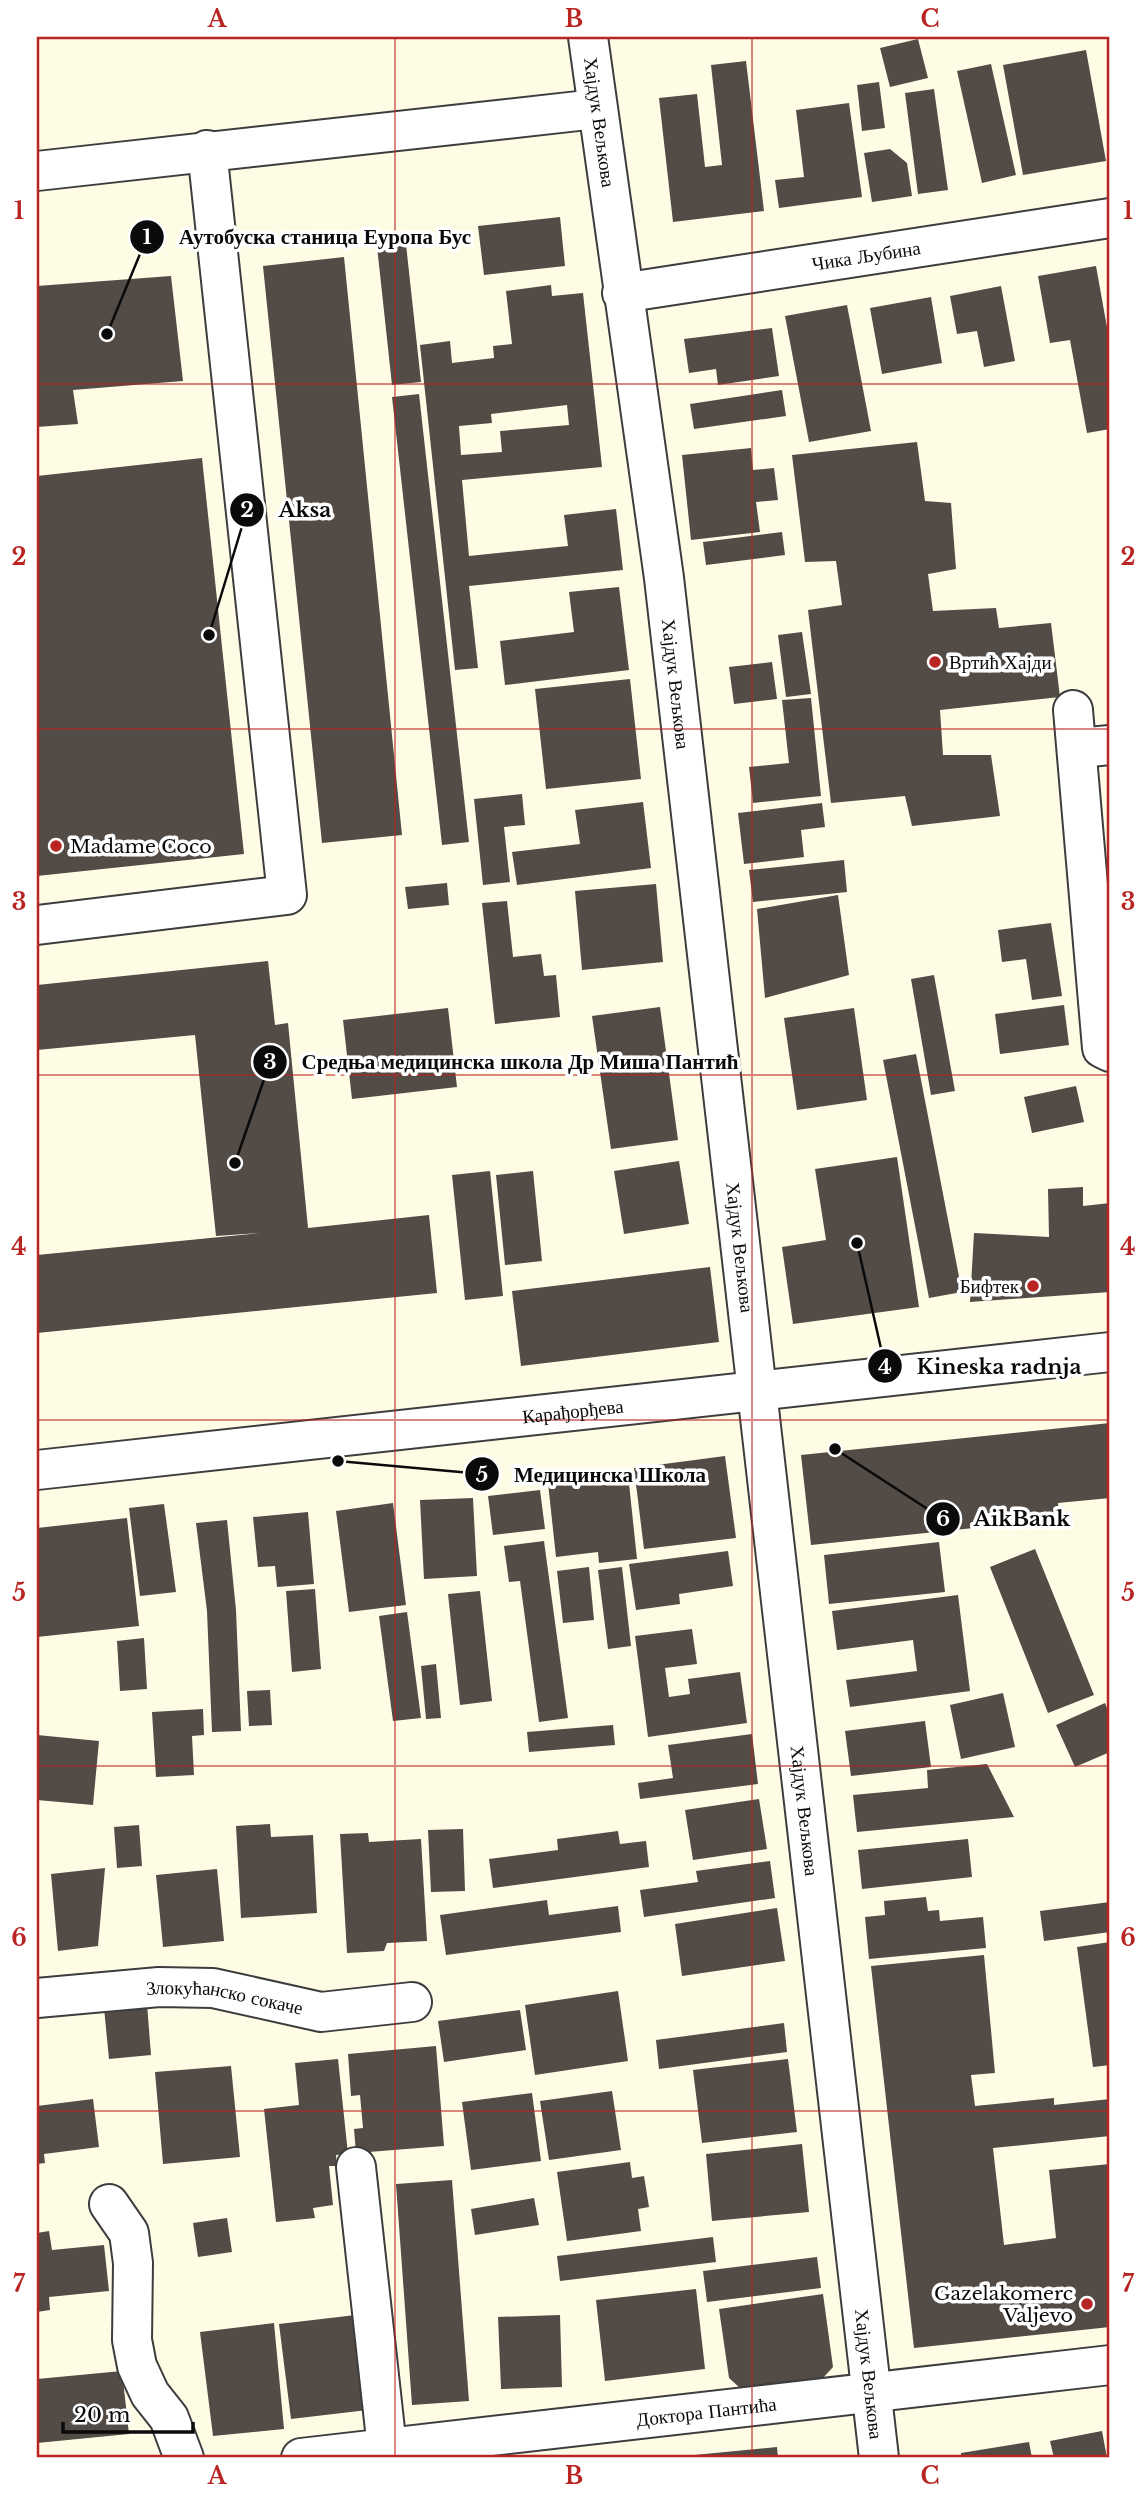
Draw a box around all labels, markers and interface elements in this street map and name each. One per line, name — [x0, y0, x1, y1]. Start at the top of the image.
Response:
text: A — [207, 5, 228, 33]
text: B — [565, 5, 583, 33]
text: C — [921, 5, 939, 33]
street label: Хајдук Вељкова — [579, 56, 620, 189]
text: 1 — [14, 197, 24, 225]
text: 1 — [1123, 197, 1133, 225]
callout: Аутобуска станица Еуропа Бус — [130, 216, 485, 258]
text: 1 — [142, 224, 152, 250]
text: Аутобуска станица Еуропа Бус — [179, 224, 471, 250]
street label: Чика Љубина — [810, 236, 923, 276]
callout: Aksa — [230, 489, 345, 531]
text: 2 — [240, 497, 254, 523]
text: Aksa — [278, 497, 331, 523]
text: 2 — [12, 543, 26, 571]
text: 2 — [1121, 543, 1135, 571]
street label: Хајдук Вељкова — [657, 618, 695, 751]
place label: Вртић Хајди — [949, 651, 1052, 674]
marker: Вртић Хајди — [927, 654, 943, 670]
place label: Madame Coco — [70, 835, 212, 858]
marker: Madame Coco — [48, 838, 64, 854]
text: 3 — [12, 888, 26, 916]
text: 3 — [1121, 888, 1135, 916]
callout: Средња медицинска школа Др Миша Пантић — [253, 1041, 753, 1083]
text: 3 — [263, 1049, 277, 1075]
text: Средња медицинска школа Др Миша Пантић — [301, 1049, 739, 1075]
street label: Хајдук Вељкова — [721, 1181, 759, 1314]
text: 4 — [11, 1233, 27, 1261]
text: 4 — [1120, 1233, 1136, 1261]
place label: Бифтек — [960, 1275, 1020, 1298]
marker: Бифтек — [1025, 1278, 1041, 1294]
callout: Kineska radnja — [868, 1345, 1096, 1387]
text: 4 — [878, 1354, 892, 1380]
text: Kineska radnja — [916, 1354, 1082, 1380]
street label: Карађорђева — [521, 1395, 625, 1429]
callout: Медицинска Школа — [465, 1453, 720, 1495]
text: 5 — [476, 1462, 488, 1488]
text: Медицинска Школа — [514, 1462, 707, 1488]
callout: AikBank — [925, 1498, 1085, 1540]
text: 6 — [936, 1506, 950, 1532]
text: AikBank — [973, 1506, 1071, 1532]
text: 5 — [12, 1579, 26, 1607]
text: 5 — [1121, 1579, 1135, 1607]
street label: Хајдук Вељкова — [786, 1744, 823, 1878]
text: 6 — [11, 1924, 27, 1952]
text: 6 — [1120, 1924, 1136, 1952]
street label: Злокућанско сокаче — [145, 1976, 305, 2020]
text: 7 — [13, 2270, 26, 2298]
text: 7 — [1122, 2270, 1135, 2298]
place label: Gazelakomerc Valjevo — [934, 2282, 1073, 2327]
marker: Gazelakomerc Valjevo — [1079, 2296, 1095, 2312]
street label: Хајдук Вељкова — [850, 2308, 888, 2441]
scale bar — [63, 2390, 192, 2434]
street label: Доктора Пантића — [635, 2392, 778, 2431]
text: 20 m — [74, 2402, 131, 2428]
text: A — [207, 2462, 228, 2490]
text: B — [565, 2462, 583, 2490]
text: C — [921, 2462, 939, 2490]

